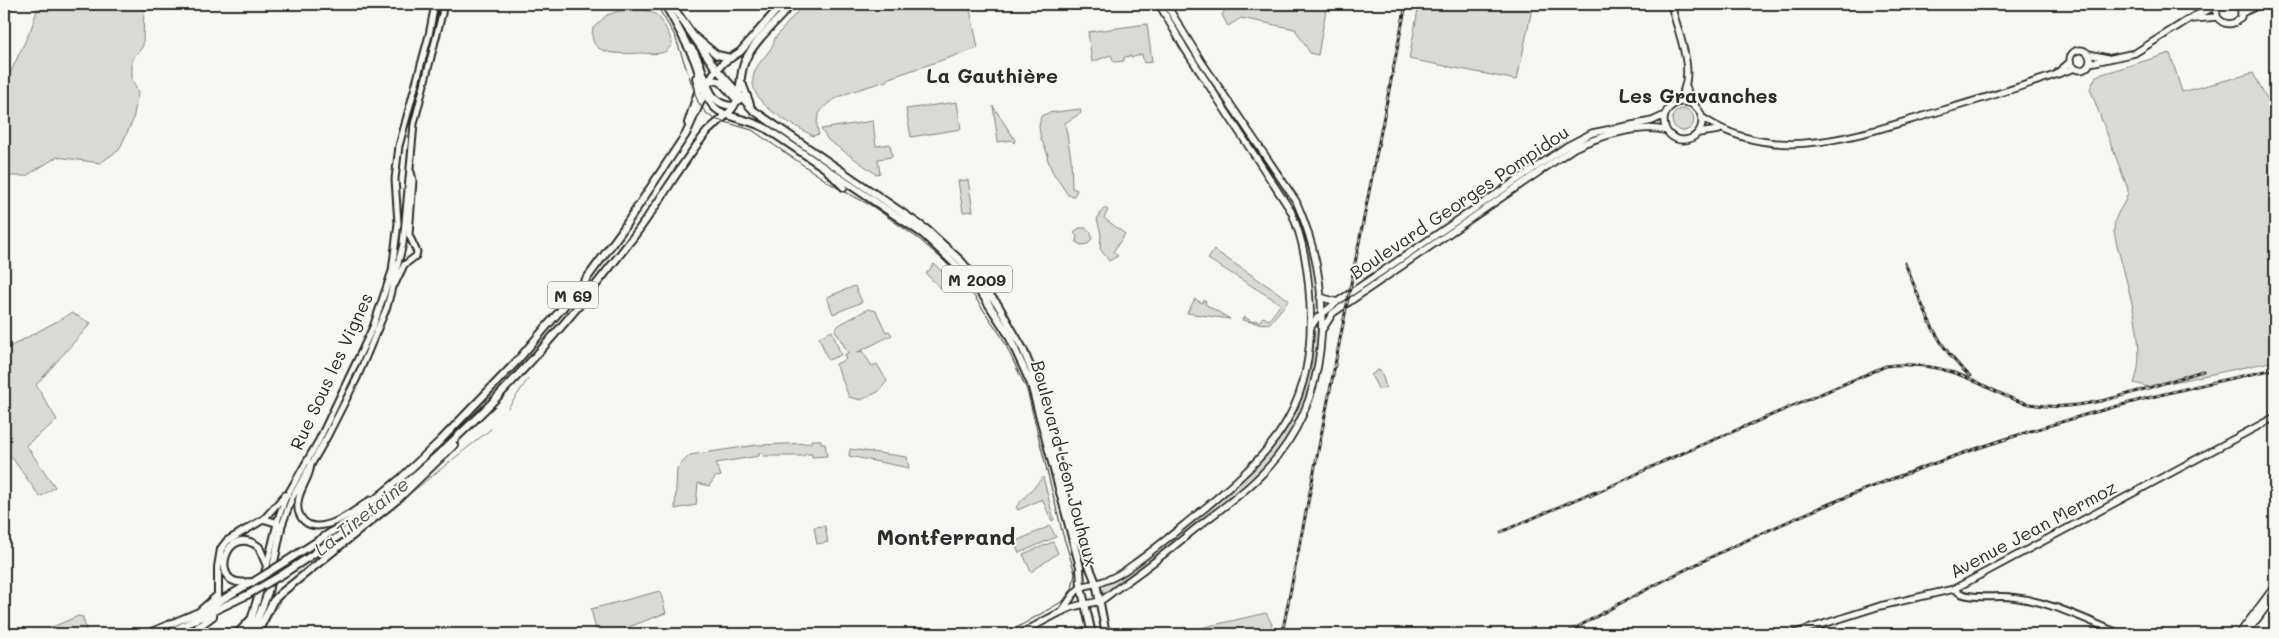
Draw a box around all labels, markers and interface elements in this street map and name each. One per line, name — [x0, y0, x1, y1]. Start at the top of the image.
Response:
district label: La Gauthière — [926, 62, 1058, 88]
district label: Les Gravanches — [1618, 82, 1778, 108]
street label: Boulevard Georges Pompidou — [1345, 120, 1573, 284]
road number: M 2009 — [942, 266, 1012, 292]
road number: M 69 — [548, 282, 598, 308]
street label: Rue Sous les Vignes — [284, 288, 378, 454]
street label: Boulevard Léon Jouhaux — [1026, 357, 1104, 569]
water label: La Tiretaine — [308, 471, 414, 561]
street label: Avenue Jean Mermoz — [1945, 475, 2121, 583]
district label: Montferrand — [876, 522, 1016, 551]

